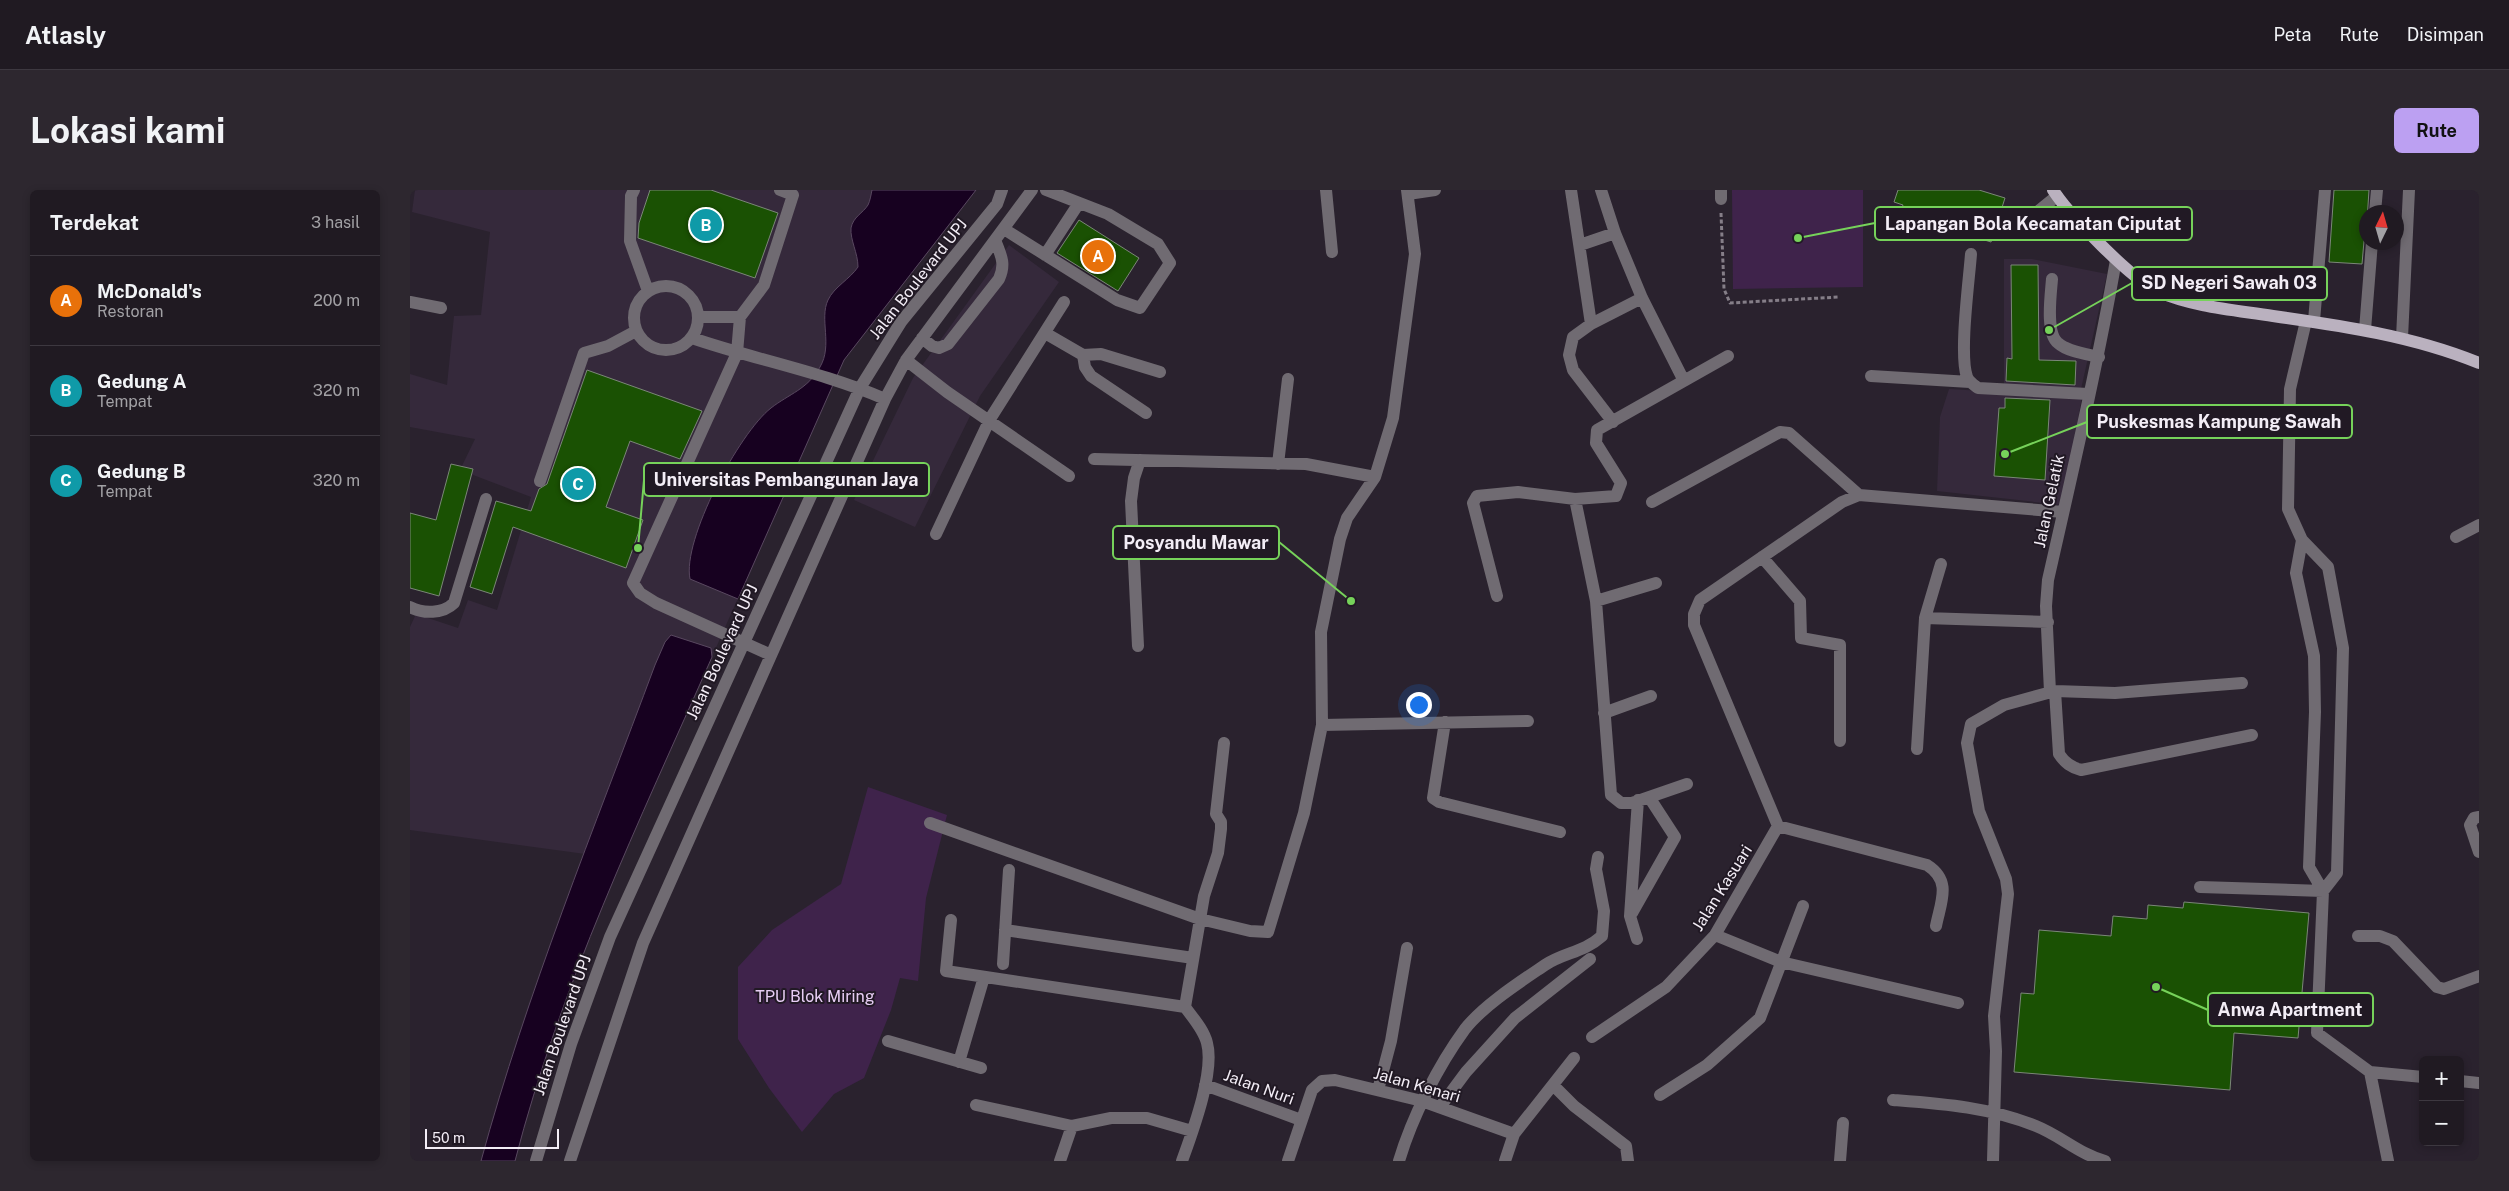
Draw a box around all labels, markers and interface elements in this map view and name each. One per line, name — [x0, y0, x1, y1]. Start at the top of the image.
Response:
text: Atlasly — [25, 21, 106, 49]
text: Peta — [2273, 24, 2311, 45]
text: Rute — [2339, 24, 2379, 45]
text: Disimpan — [2407, 24, 2484, 45]
button: Rute — [2394, 108, 2479, 153]
text: Lokasi kami — [30, 110, 225, 151]
north arrow — [2359, 205, 2404, 250]
pin: B — [690, 206, 722, 244]
callout: Lapangan Bola Kecamatan Ciputat — [1875, 207, 2192, 240]
text: Terdekat — [50, 210, 139, 235]
text: 3 hasil — [311, 213, 360, 232]
text: Lapangan Bola Kecamatan Ciputat — [1885, 213, 2181, 234]
street label: Jalan Boulevard UPJ — [865, 215, 971, 343]
pin: A — [1082, 237, 1114, 275]
callout: SD Negeri Sawah 03 — [2132, 267, 2327, 300]
text: SD Negeri Sawah 03 — [2141, 272, 2317, 293]
text: McDonald's — [97, 280, 202, 302]
text: A — [60, 291, 72, 310]
text: 200 m — [313, 291, 360, 310]
text: Restoran — [97, 302, 164, 321]
text: Gedung A — [97, 370, 187, 392]
text: B — [61, 381, 71, 400]
text: 320 m — [313, 381, 360, 400]
text: Tempat — [97, 392, 152, 411]
callout: Puskesmas Kampung Sawah — [2087, 405, 2352, 438]
text: Puskesmas Kampung Sawah — [2097, 411, 2341, 432]
street label: Jalan Gelatik — [2030, 452, 2068, 550]
text: Gedung B — [97, 460, 186, 482]
callout: Universitas Pembangunan Jaya — [644, 463, 929, 496]
pin: C — [562, 465, 594, 503]
text: Universitas Pembangunan Jaya — [654, 469, 918, 490]
text: C — [60, 471, 72, 490]
text: 320 m — [313, 471, 360, 490]
text: Tempat — [97, 482, 152, 501]
callout: Posyandu Mawar — [1113, 526, 1279, 559]
text: Posyandu Mawar — [1123, 532, 1269, 553]
street label: Jalan Boulevard UPJ — [682, 581, 762, 723]
your location — [1406, 692, 1432, 718]
street label: Jalan Kasuari — [1688, 841, 1756, 935]
street label: Jalan Boulevard UPJ — [529, 952, 595, 1098]
park label: TPU Blok Miring — [755, 987, 875, 1006]
callout: Anwa Apartment — [2208, 993, 2373, 1026]
text: Anwa Apartment — [2218, 999, 2362, 1020]
map controls — [2419, 1056, 2464, 1146]
button: + — [2419, 1056, 2464, 1101]
street label: Jalan Kenari — [1371, 1064, 1463, 1106]
street label: Jalan Nuri — [1221, 1066, 1297, 1108]
button: − — [2419, 1101, 2464, 1146]
scale bar — [425, 1126, 559, 1149]
text: 50 m — [432, 1130, 465, 1146]

